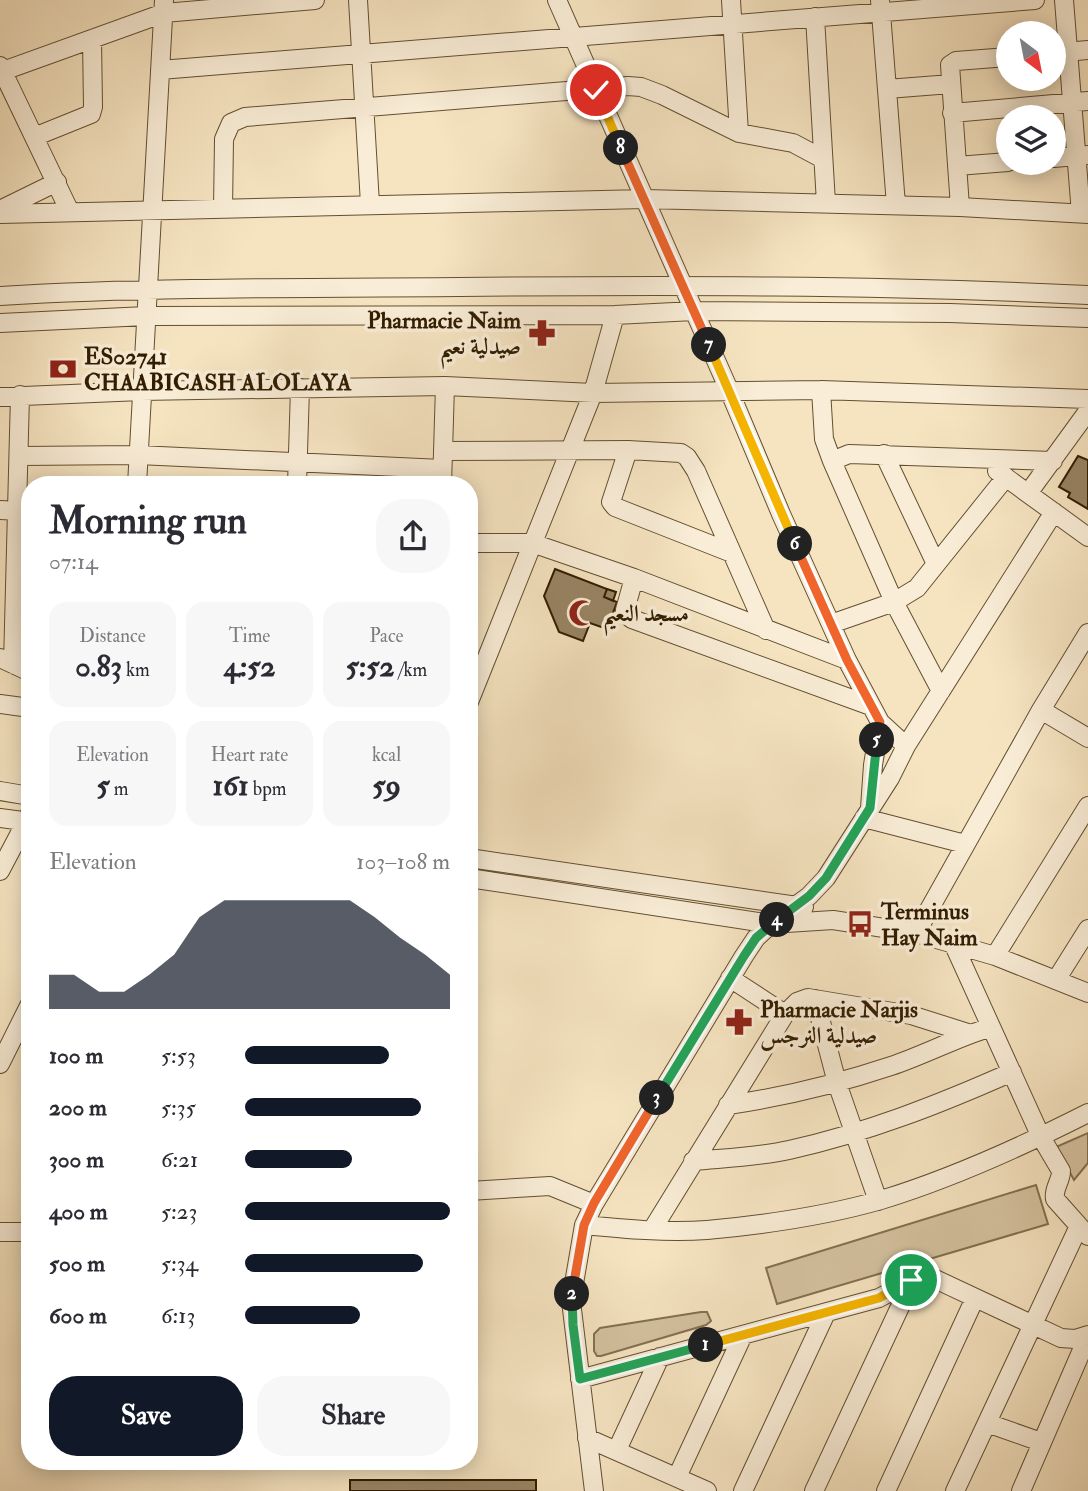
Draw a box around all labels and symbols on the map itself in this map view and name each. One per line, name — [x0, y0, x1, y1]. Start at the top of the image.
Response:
north arrow — [996, 21, 1066, 91]
pin — [566, 60, 626, 120]
pin: 8 — [604, 130, 638, 166]
place label: Pharmacie Naim صيدلية نعيم — [367, 306, 521, 369]
pharmacy icon: Pharmacie Naim صيدلية نعيم — [527, 318, 557, 348]
pin: 7 — [692, 328, 726, 362]
place label: ES02741 CHAABICASH ALOLAYA — [84, 342, 352, 397]
bank icon: ES02741 CHAABICASH ALOLAYA — [48, 354, 78, 384]
pin: 6 — [778, 526, 812, 562]
mosque icon: مسجد النعيم — [567, 598, 597, 628]
place label: مسجد النعيم — [603, 599, 689, 636]
pin: 5 — [860, 722, 894, 758]
place label: Terminus Hay Naim — [880, 897, 978, 953]
pin: 4 — [760, 902, 794, 937]
bus stop icon: Terminus Hay Naim — [845, 909, 875, 939]
place label: Pharmacie Narjis صيدلية النرجس — [760, 995, 918, 1051]
pharmacy icon: Pharmacie Narjis صيدلية النرجس — [724, 1007, 754, 1037]
pin: 3 — [640, 1080, 674, 1116]
pin — [881, 1250, 941, 1310]
pin: 2 — [554, 1276, 590, 1312]
pin: 1 — [688, 1328, 724, 1362]

